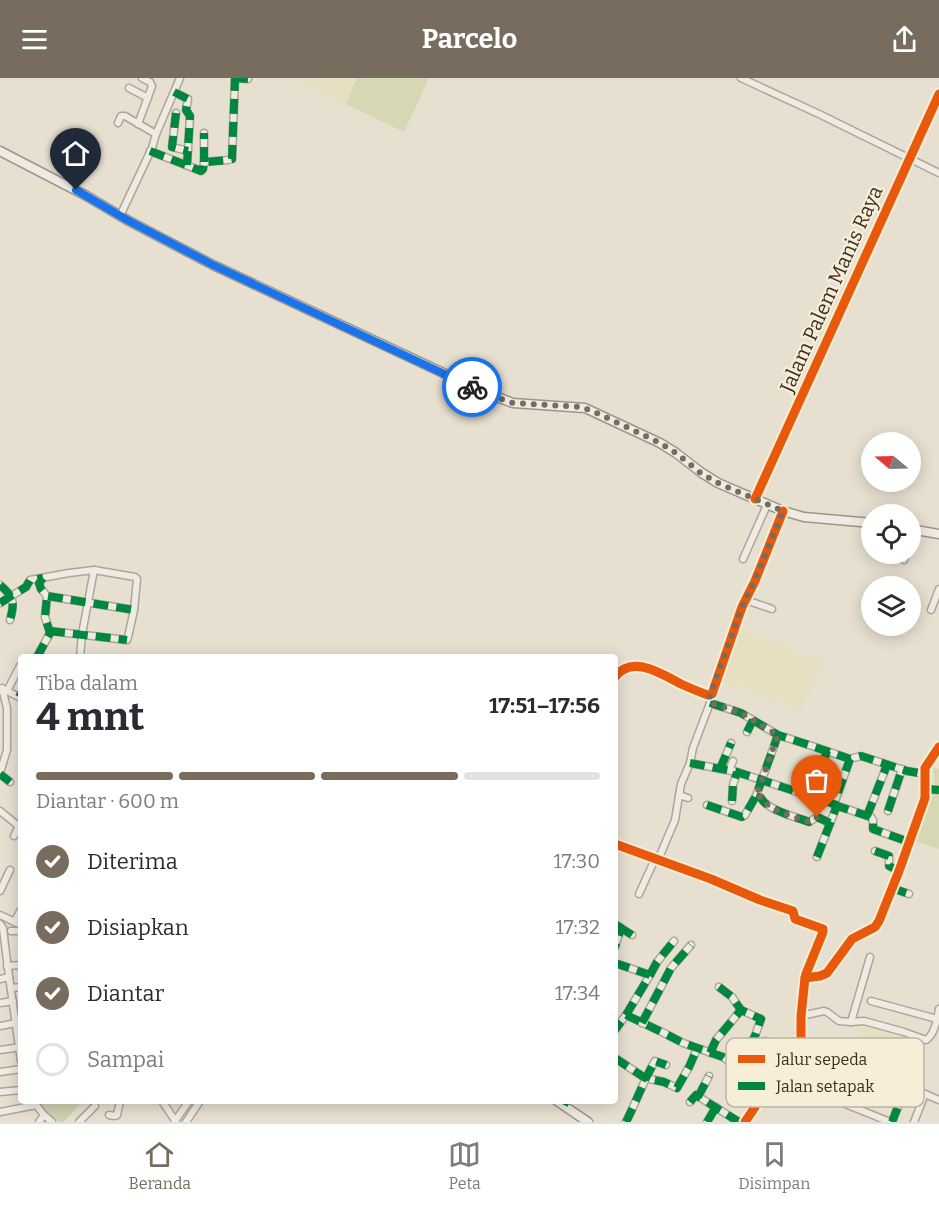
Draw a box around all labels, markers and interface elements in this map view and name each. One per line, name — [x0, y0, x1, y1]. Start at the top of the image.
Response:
icon: menu — [18, 23, 51, 56]
text: Parcelo — [422, 23, 517, 55]
icon: share — [888, 23, 921, 56]
pin — [50, 128, 101, 190]
icon: home — [59, 137, 92, 170]
street label: Jalam Palem Manis Raya — [774, 182, 887, 397]
courier — [442, 357, 502, 417]
icon: bike — [456, 371, 489, 404]
north arrow — [861, 432, 921, 492]
map controls — [861, 432, 921, 636]
button: locate — [861, 504, 921, 564]
button: layers — [861, 576, 921, 636]
text: Tiba dalam — [36, 671, 138, 695]
text: 17:51–17:56 — [489, 692, 600, 719]
text: 4 mnt — [36, 694, 145, 740]
pin — [791, 755, 842, 817]
icon: bag — [800, 764, 833, 797]
text: Diantar · 600 m — [36, 789, 179, 813]
icon: check — [36, 845, 69, 878]
text: Diterima — [87, 848, 178, 875]
text: 17:30 — [554, 849, 600, 873]
icon: check — [36, 911, 69, 944]
text: Disiapkan — [87, 914, 189, 941]
text: 17:32 — [556, 915, 600, 939]
icon: check — [36, 977, 69, 1010]
text: Diantar — [87, 980, 164, 1007]
text: 17:34 — [555, 981, 600, 1005]
legend — [726, 1038, 924, 1107]
text: Sampai — [87, 1046, 164, 1073]
text: Jalur sepeda — [775, 1050, 867, 1069]
text: Jalan setapak — [775, 1077, 874, 1096]
tab: Beranda — [129, 1138, 191, 1193]
tab: Peta — [448, 1138, 481, 1193]
tab: Disimpan — [738, 1138, 810, 1193]

